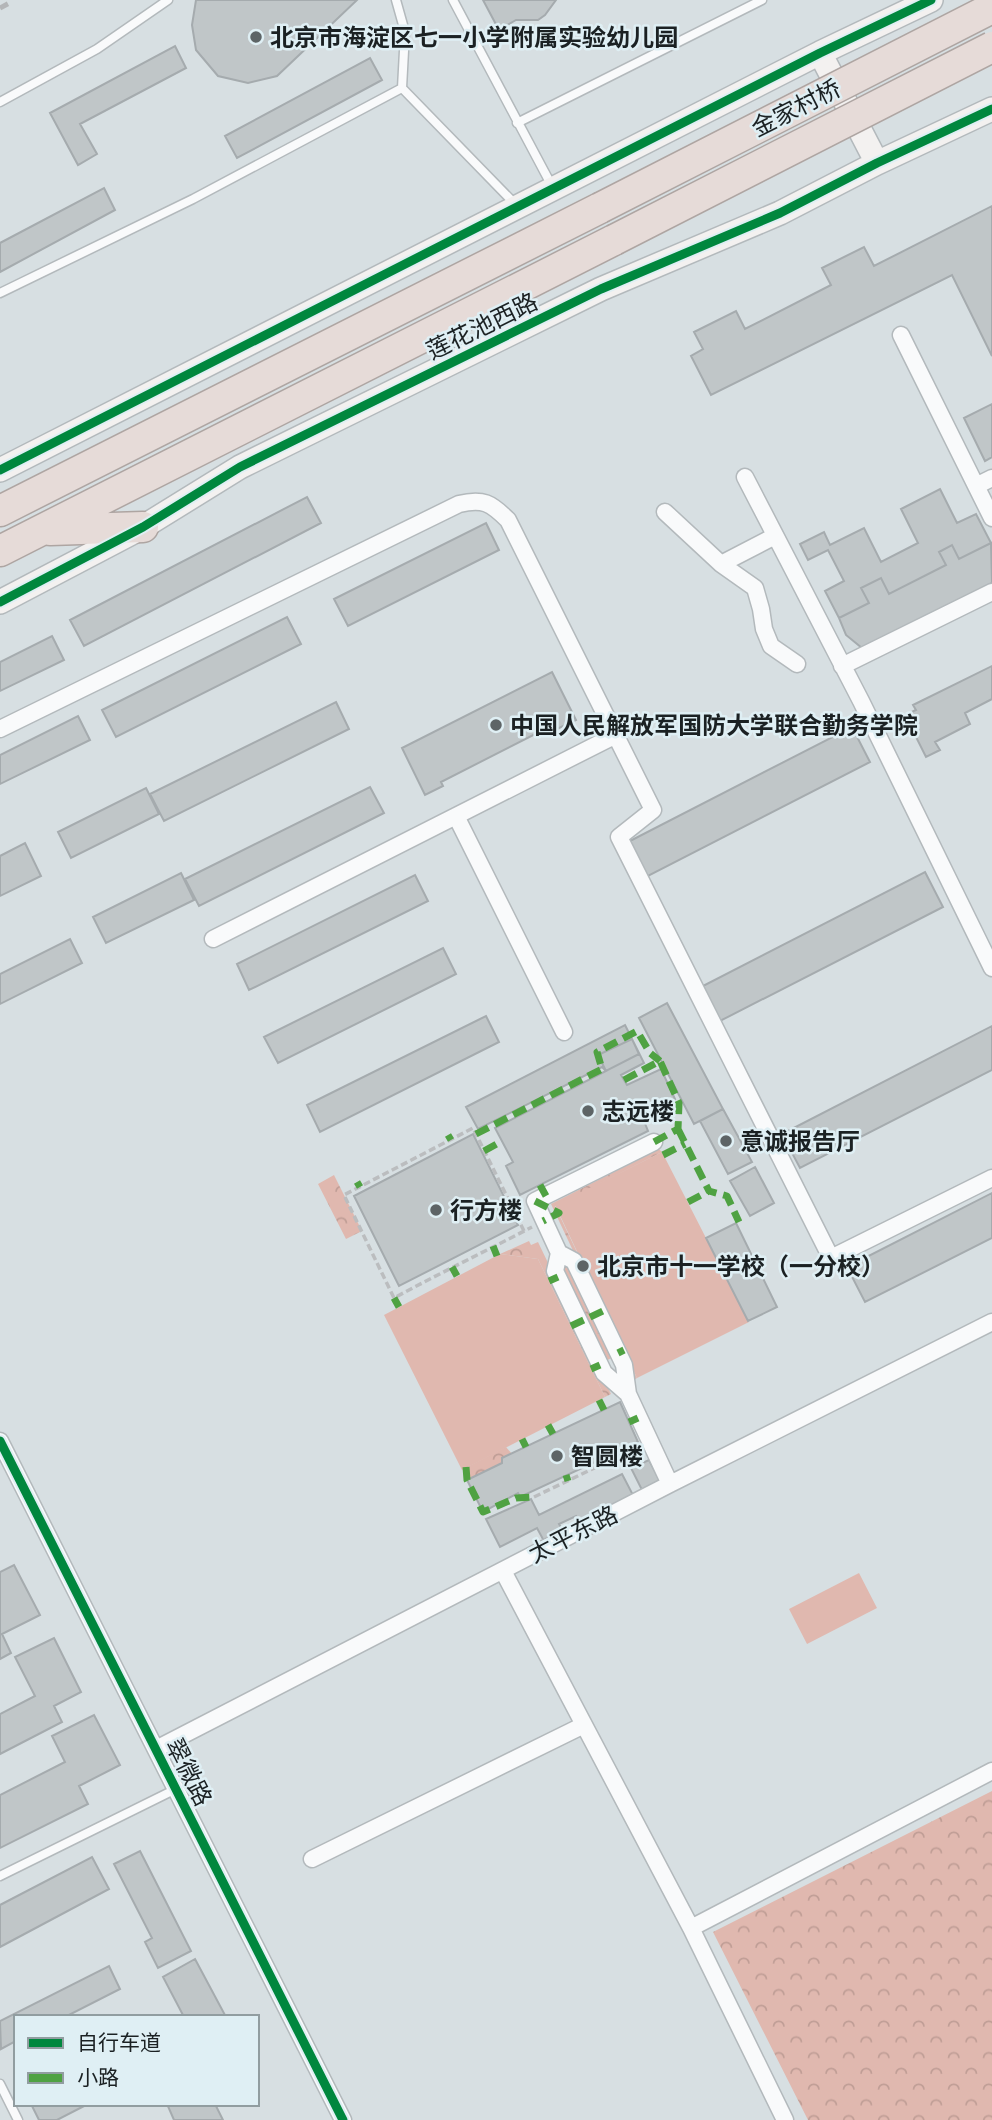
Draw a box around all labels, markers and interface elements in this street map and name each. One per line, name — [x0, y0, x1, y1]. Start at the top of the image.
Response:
place label: 北京市海淀区七一小学附属实验幼儿园 — [270, 23, 678, 52]
marker: 北京市海淀区七一小学附属实验幼儿园 — [248, 29, 264, 45]
street label: 金家村桥 — [747, 73, 845, 143]
street label: 莲花池西路 — [422, 287, 542, 365]
place label: 中国人民解放军国防大学联合勤务学院 — [510, 711, 918, 740]
marker: 中国人民解放军国防大学联合勤务学院 — [488, 717, 504, 733]
place label: 志远楼 — [602, 1097, 674, 1126]
marker: 志远楼 — [580, 1103, 596, 1119]
place label: 意诚报告厅 — [740, 1127, 860, 1156]
marker: 意诚报告厅 — [718, 1133, 734, 1149]
place label: 行方楼 — [450, 1196, 522, 1225]
marker: 行方楼 — [428, 1202, 444, 1218]
place label: 北京市十一学校（一分校） — [597, 1252, 885, 1281]
marker: 北京市十一学校（一分校） — [575, 1258, 591, 1274]
place label: 智圆楼 — [571, 1442, 643, 1471]
marker: 智圆楼 — [549, 1448, 565, 1464]
street label: 太平东路 — [524, 1499, 622, 1569]
street label: 翠微路 — [160, 1733, 218, 1811]
legend — [14, 2015, 259, 2106]
text: 自行车道 — [77, 2030, 161, 2055]
text: 小路 — [77, 2065, 119, 2090]

